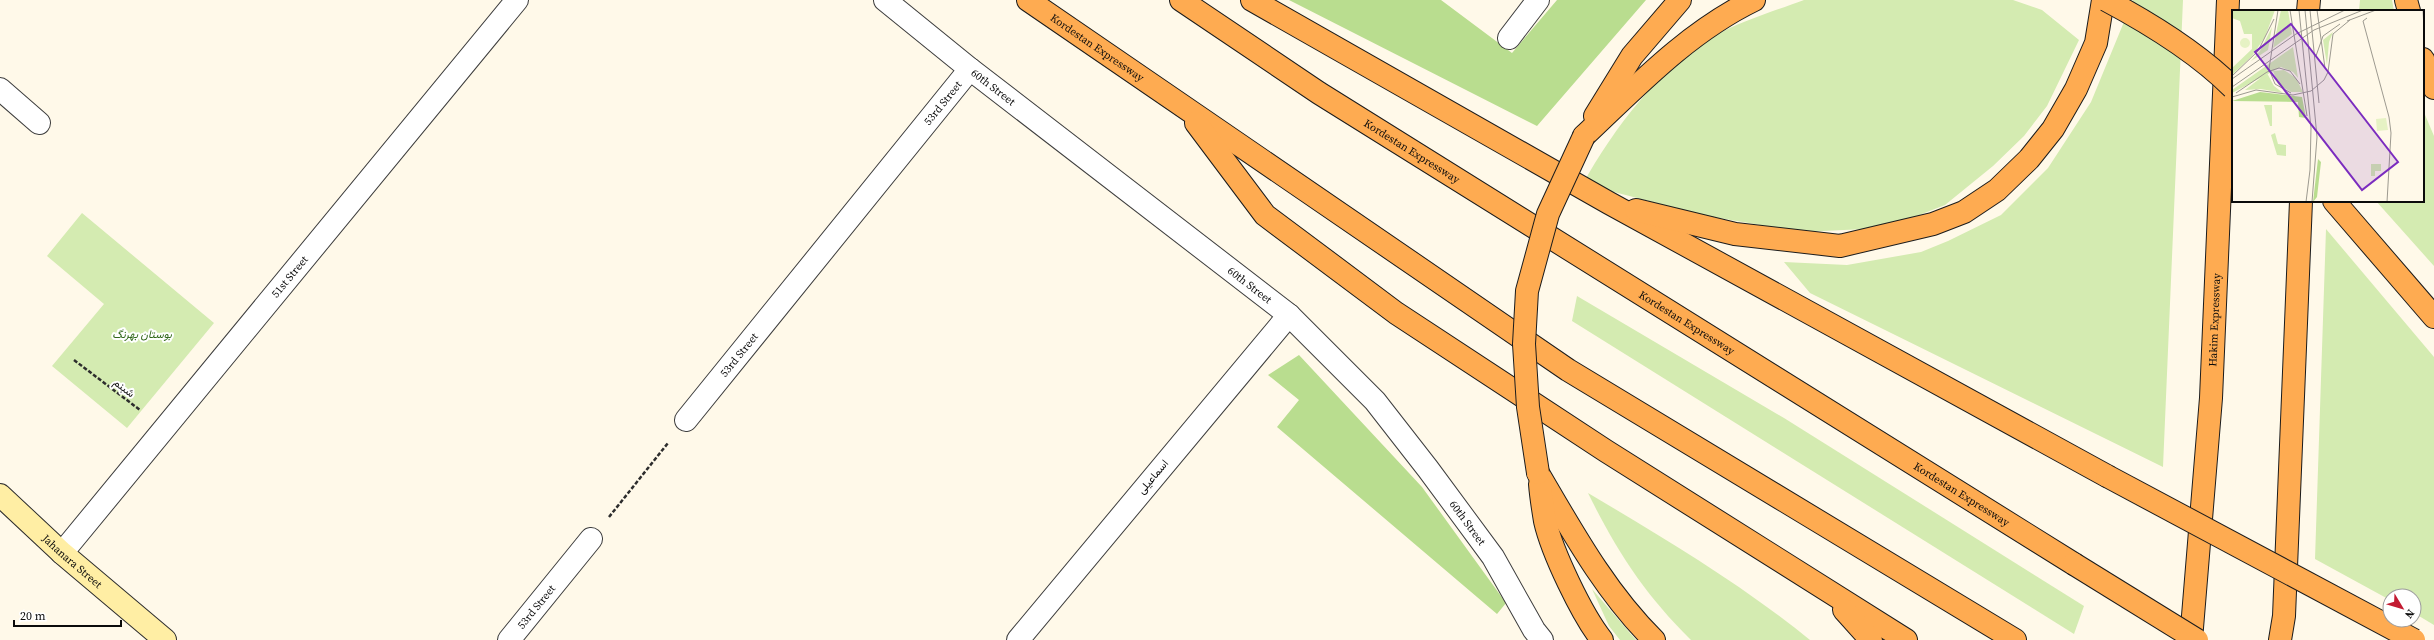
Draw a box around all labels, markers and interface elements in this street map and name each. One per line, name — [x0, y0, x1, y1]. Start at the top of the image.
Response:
street label: Kordestan Expressway — [1047, 10, 1147, 85]
inset map — [2232, 10, 2424, 202]
street label: 60th Street — [968, 65, 1019, 109]
street label: 53rd Street — [920, 77, 965, 128]
street label: Kordestan Expressway — [1361, 115, 1463, 187]
street label: 51st Street — [268, 252, 312, 301]
street label: 60th Street — [1225, 263, 1276, 307]
street label: Hakim Expressway — [2205, 272, 2224, 367]
street label: Kordestan Expressway — [1636, 287, 1738, 358]
park label: بوستان بهرنگ — [112, 327, 173, 342]
street label: 53rd Street — [716, 329, 762, 380]
street label: شبنم — [110, 375, 138, 401]
street label: اسماعیلی — [1134, 457, 1172, 497]
street label: Kordestan Expressway — [1911, 458, 2013, 530]
street label: 60th Street — [1446, 497, 1490, 549]
street label: Jahanara Street — [38, 530, 106, 592]
street label: 53rd Street — [514, 581, 559, 632]
north arrow — [2382, 588, 2422, 628]
scale bar — [14, 602, 121, 628]
text: N — [2401, 606, 2418, 622]
text: 20 m — [20, 608, 46, 624]

